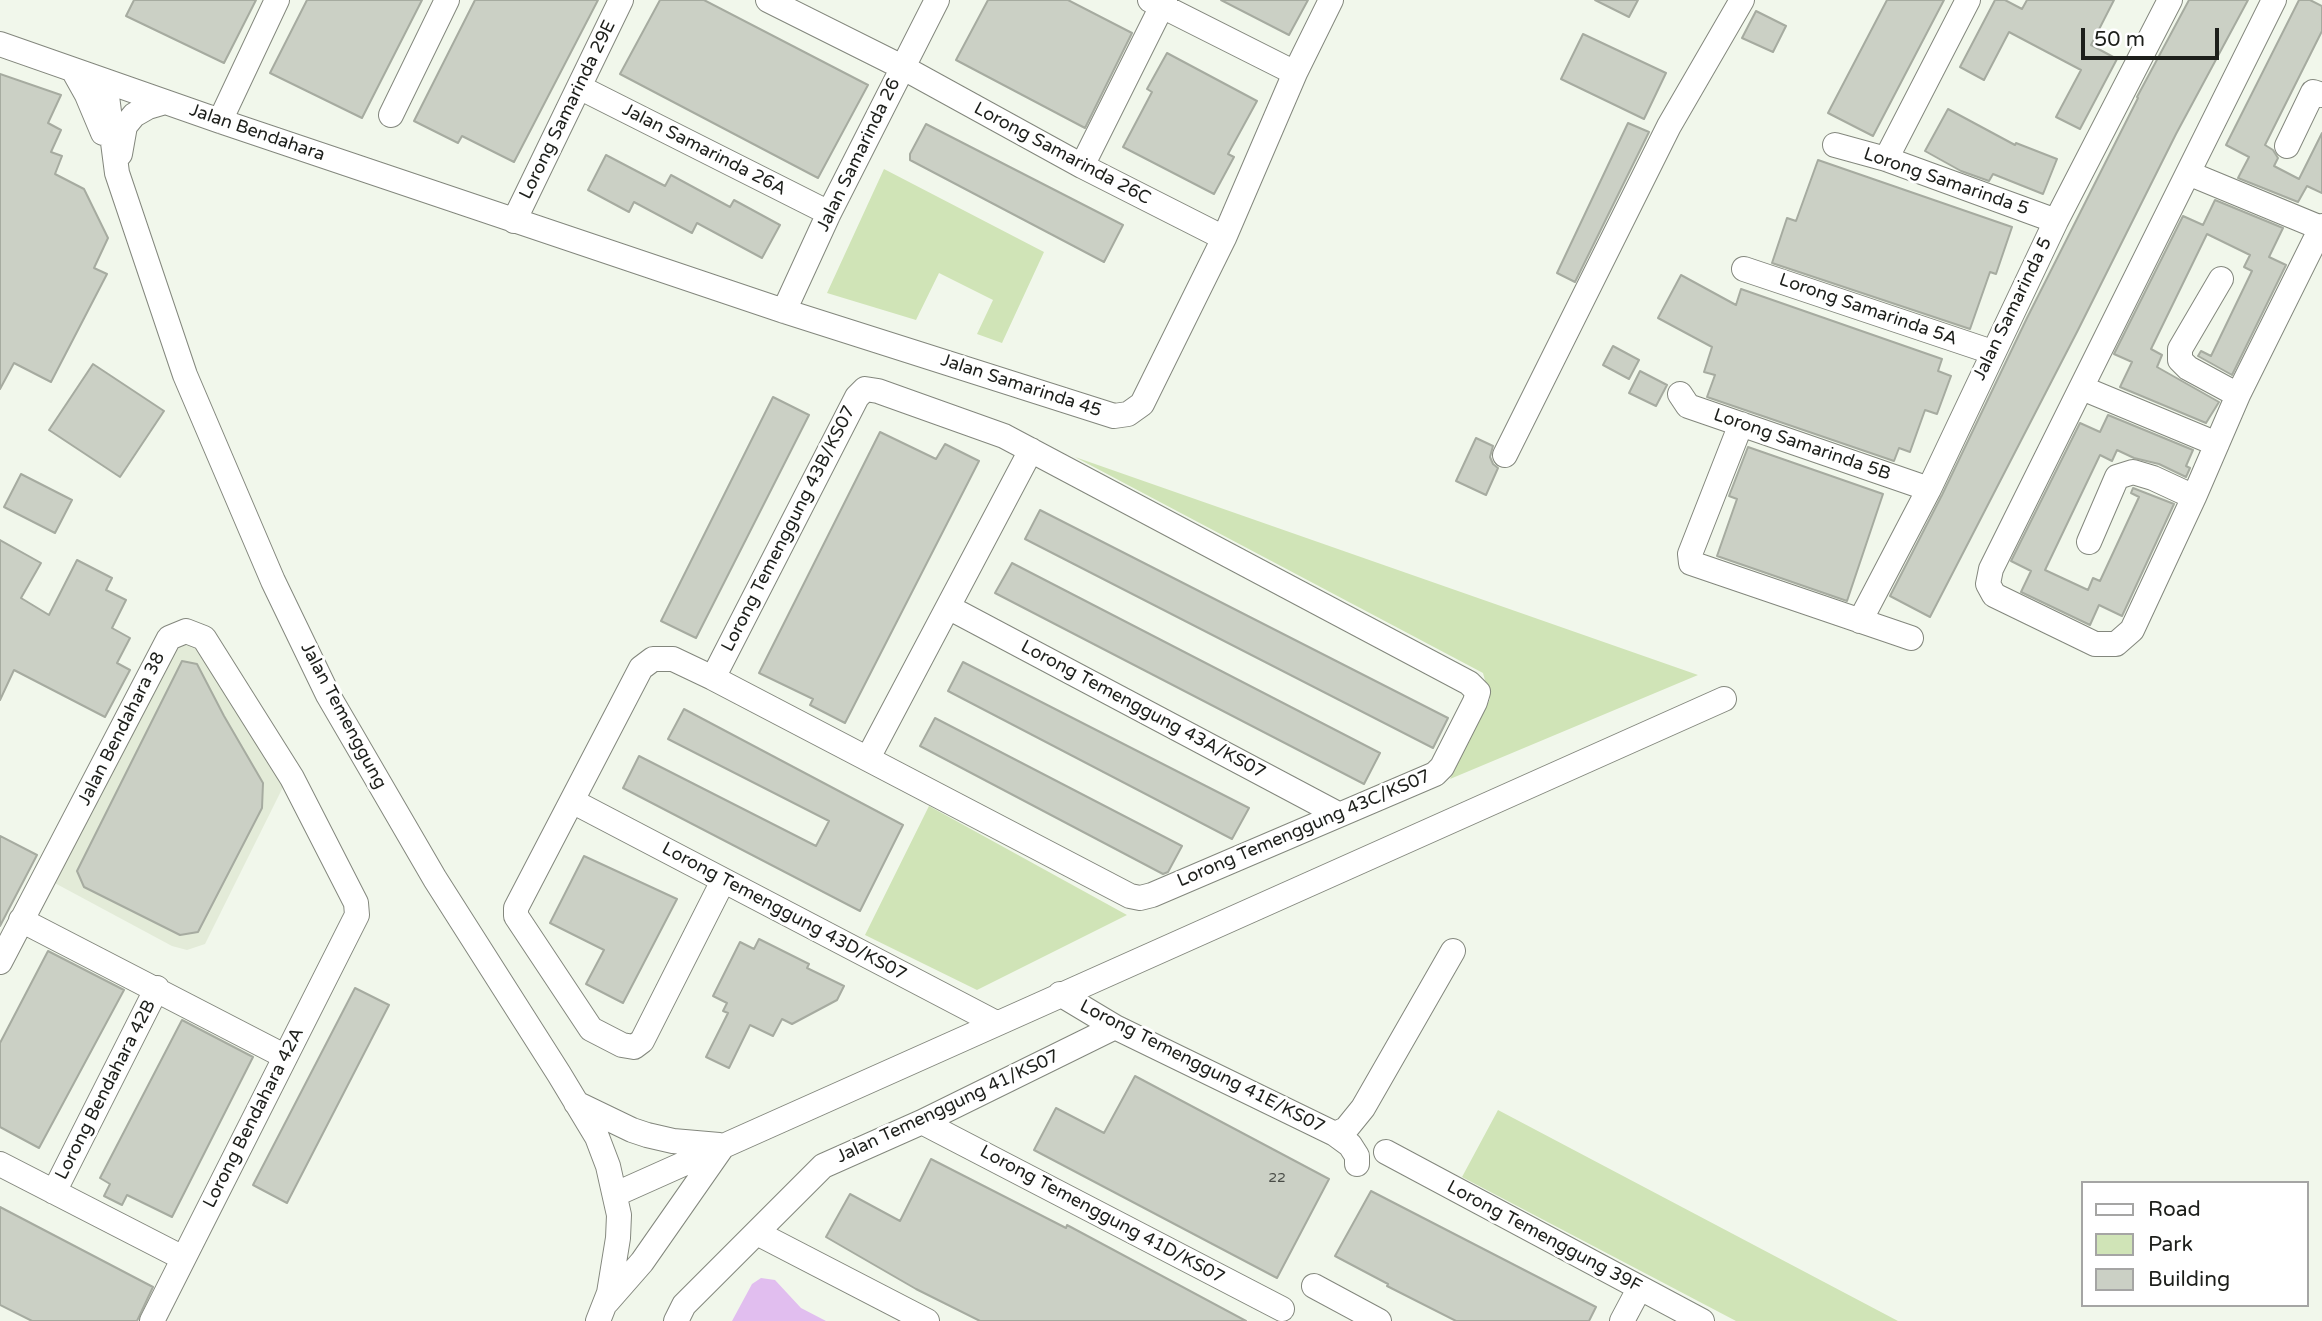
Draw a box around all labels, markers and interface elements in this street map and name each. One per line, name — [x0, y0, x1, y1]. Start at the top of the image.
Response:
scale bar — [2084, 14, 2222, 58]
street label: Lorong Samarinda 29E — [515, 17, 621, 203]
text: 50 m — [2094, 27, 2145, 52]
street label: Jalan Samarinda 26 — [813, 75, 905, 235]
street label: Lorong Samarinda 26C — [970, 98, 1154, 210]
street label: Jalan Samarinda 26A — [618, 99, 790, 201]
street label: Jalan Bendahara — [186, 100, 328, 166]
street label: Lorong Samarinda 5 — [1860, 144, 2032, 220]
street label: Jalan Samarinda 5 — [1969, 234, 2057, 384]
street label: Lorong Samarinda 5A — [1776, 269, 1960, 351]
street label: Jalan Samarinda 45 — [938, 350, 1104, 422]
street label: Lorong Temenggung 43B/KS07 — [717, 402, 861, 656]
street label: Lorong Samarinda 5B — [1711, 405, 1893, 485]
street label: Lorong Temenggung 43A/KS07 — [1017, 636, 1269, 784]
street label: Jalan Temenggung — [295, 639, 391, 793]
street label: Jalan Bendahara 38 — [74, 649, 170, 809]
street label: Lorong Temenggung 43C/KS07 — [1174, 766, 1434, 892]
street label: Lorong Temenggung 43D/KS07 — [658, 838, 910, 986]
street label: Lorong Temenggung 41E/KS07 — [1076, 996, 1328, 1138]
street label: Lorong Bendahara 42B — [51, 997, 161, 1183]
street label: Lorong Bendahara 42A — [199, 1024, 309, 1212]
street label: Jalan Temenggung 41/KS07 — [833, 1046, 1063, 1168]
street label: Lorong Temenggung 41D/KS07 — [976, 1141, 1228, 1289]
house number: 22 — [1268, 1170, 1286, 1186]
street label: Lorong Temenggung 39F — [1443, 1176, 1645, 1298]
legend — [2080, 1181, 2308, 1307]
text: Road — [2148, 1197, 2201, 1222]
text: Park — [2148, 1232, 2193, 1257]
text: Building — [2148, 1267, 2230, 1292]

